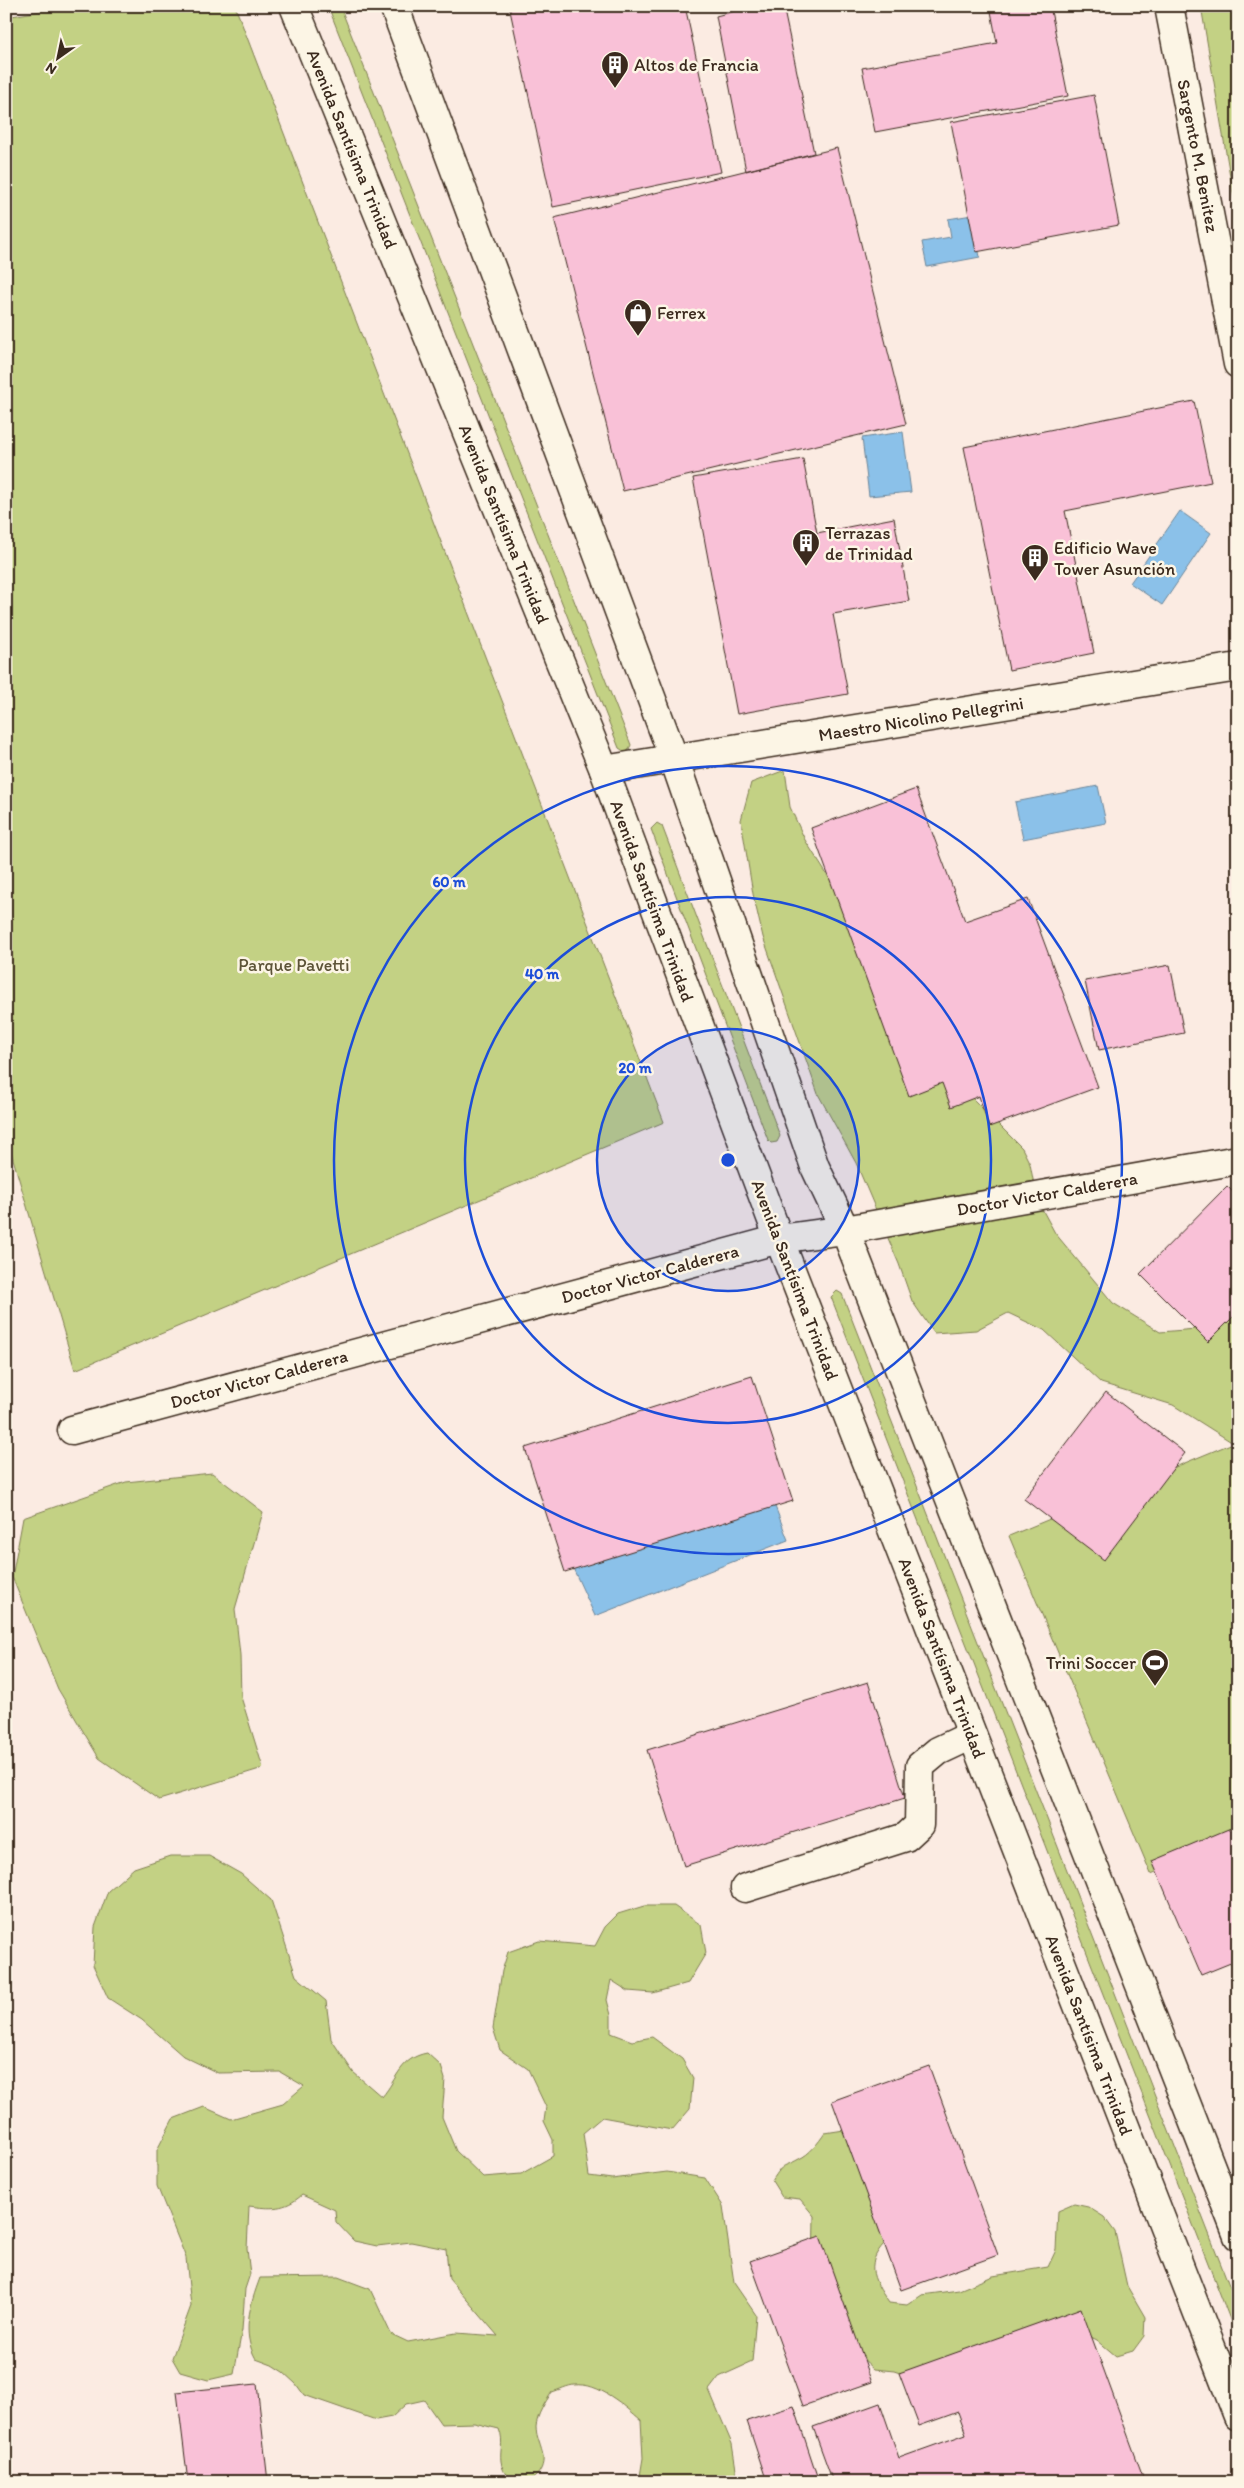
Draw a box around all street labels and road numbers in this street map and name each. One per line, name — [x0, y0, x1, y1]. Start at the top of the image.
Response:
street label: Avenida Santísima Trinidad — [302, 46, 402, 252]
street label: Sargento M. Benitez — [1172, 78, 1224, 235]
street label: Avenida Santísima Trinidad — [454, 421, 554, 627]
street label: Maestro Nicolino Pellegrini — [817, 692, 1025, 746]
street label: Avenida Santísima Trinidad — [605, 797, 699, 1005]
street label: Doctor Victor Calderera — [955, 1167, 1139, 1221]
street label: Avenida Santísima Trinidad — [747, 1177, 844, 1384]
street label: Doctor Victor Calderera — [559, 1240, 741, 1308]
street label: Doctor Victor Calderera — [168, 1345, 350, 1413]
street label: Avenida Santísima Trinidad — [894, 1555, 991, 1762]
street label: Avenida Santísima Trinidad — [1041, 1932, 1138, 2139]

